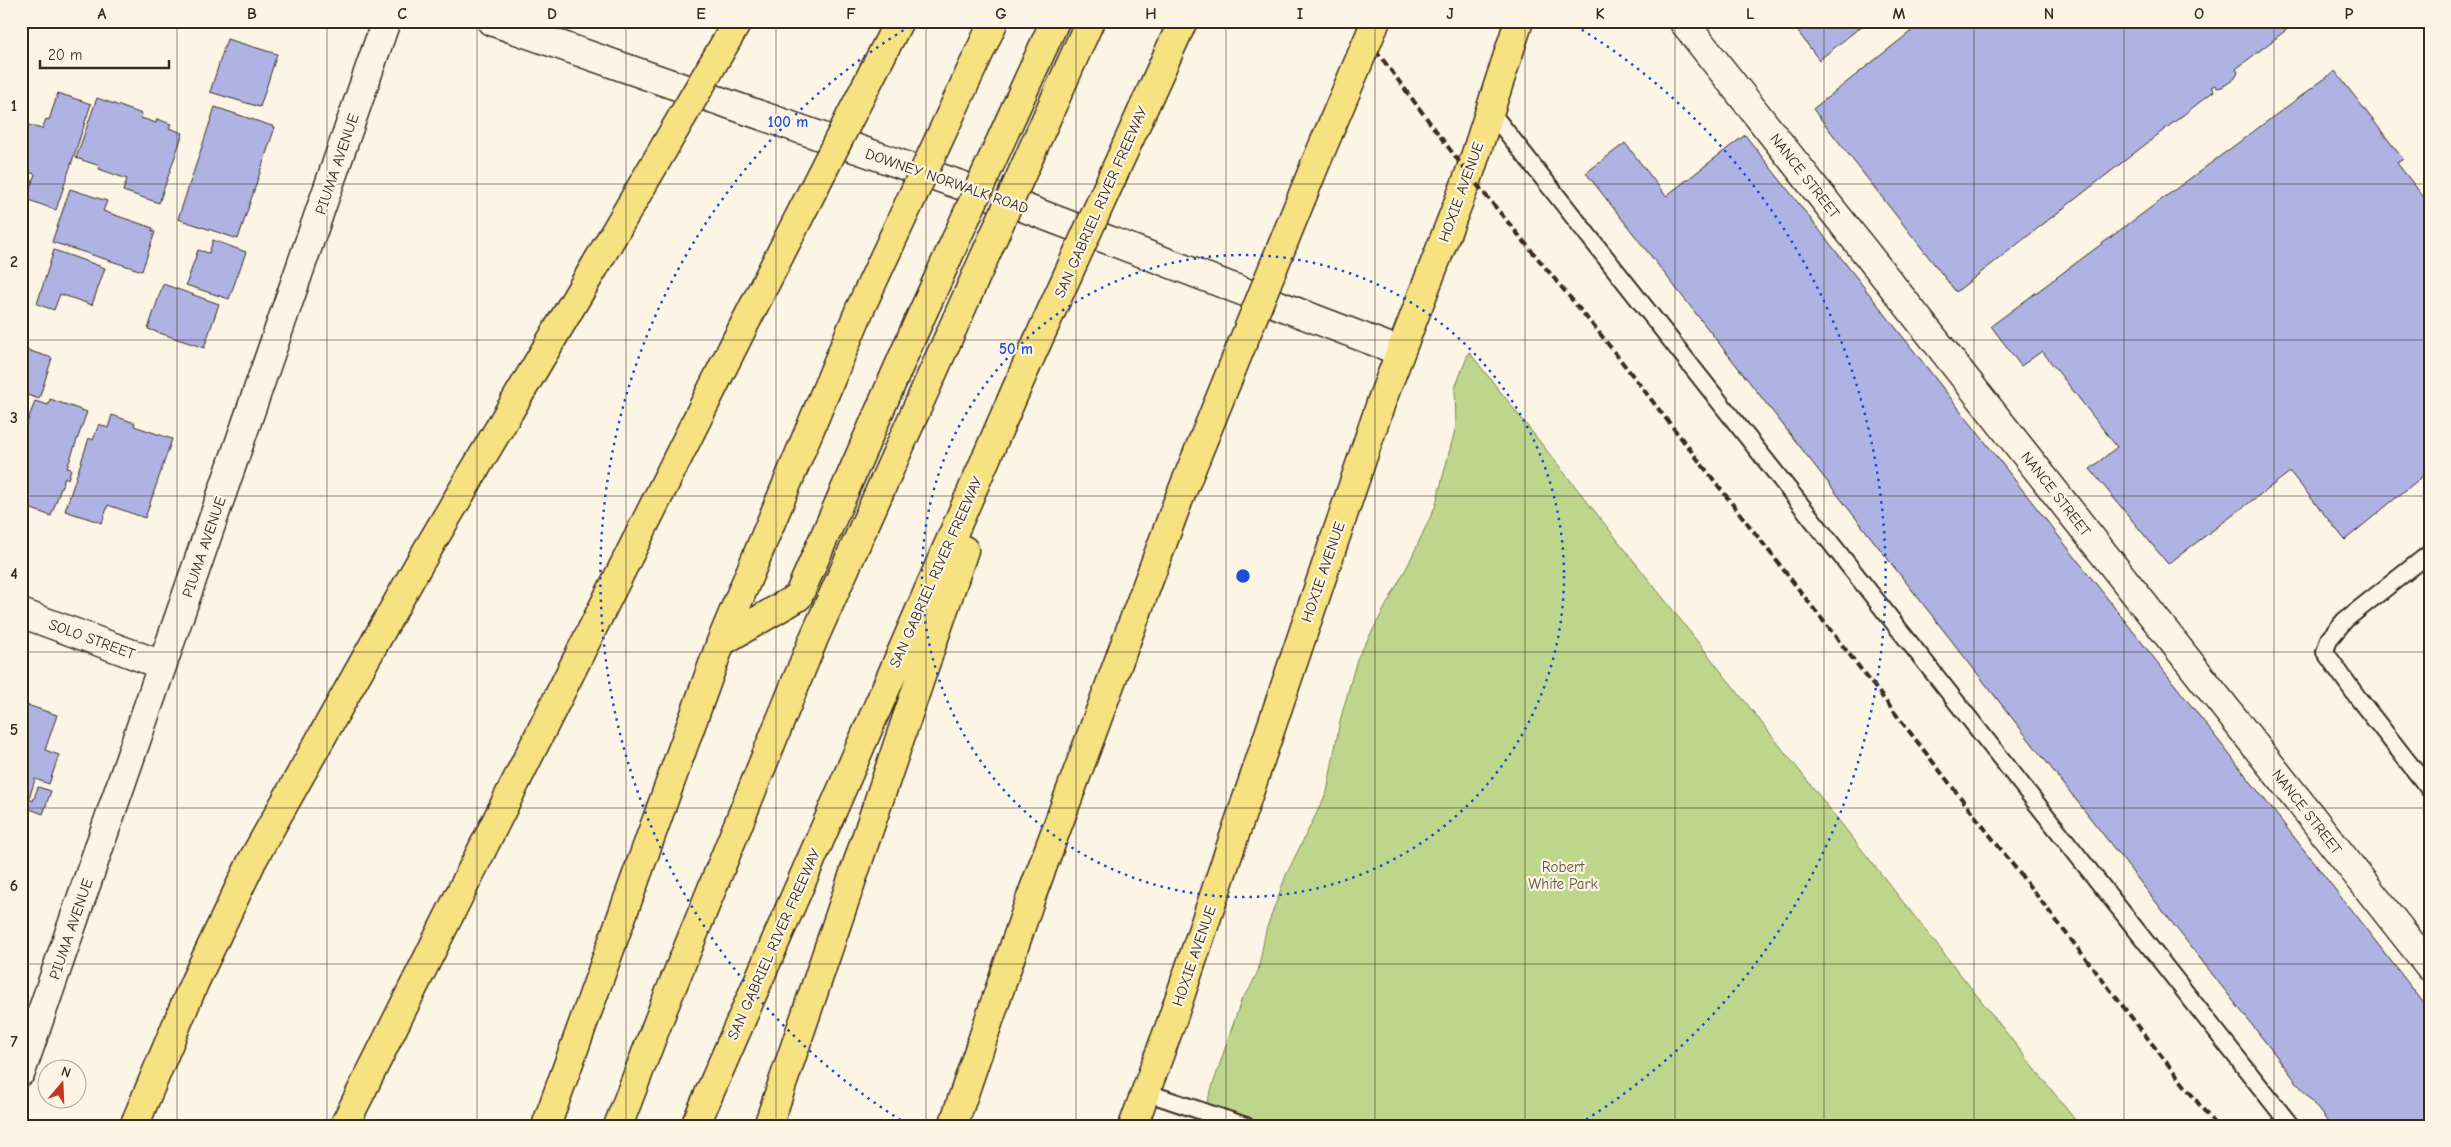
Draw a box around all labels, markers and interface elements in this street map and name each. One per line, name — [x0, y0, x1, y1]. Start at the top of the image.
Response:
text: A — [98, 5, 107, 23]
text: B — [247, 5, 257, 23]
text: C — [397, 5, 407, 23]
text: D — [547, 5, 557, 23]
text: E — [696, 5, 706, 23]
text: F — [846, 5, 856, 23]
text: G — [995, 5, 1007, 23]
text: H — [1145, 5, 1157, 23]
text: I — [1297, 5, 1303, 23]
text: J — [1446, 5, 1454, 23]
text: K — [1595, 5, 1605, 23]
text: L — [1746, 5, 1754, 23]
text: M — [1893, 5, 1906, 23]
text: N — [2044, 5, 2054, 23]
text: O — [2194, 5, 2204, 23]
text: P — [2345, 5, 2354, 23]
scale bar — [40, 38, 169, 70]
text: 20 m — [48, 46, 82, 64]
text: 1 — [11, 97, 17, 115]
street label: SAN GABRIEL RIVER FREEWAY — [1051, 103, 1151, 300]
street label: PIUMA AVENUE — [311, 111, 363, 217]
text: 100 m — [768, 113, 808, 131]
street label: NANCE STREET — [1766, 130, 1844, 222]
street label: HOXIE AVENUE — [1435, 140, 1487, 244]
street label: DOWNEY NORWALK ROAD — [863, 145, 1031, 217]
text: 2 — [10, 253, 18, 271]
text: 50 m — [999, 340, 1033, 358]
text: 3 — [10, 409, 18, 427]
street label: NANCE STREET — [2017, 448, 2095, 540]
street label: SAN GABRIEL RIVER FREEWAY — [886, 473, 986, 670]
street label: PIUMA AVENUE — [178, 494, 230, 600]
street label: HOXIE AVENUE — [1297, 519, 1349, 625]
text: 4 — [10, 565, 18, 583]
centre of rings — [1234, 567, 1252, 585]
street label: SOLO STREET — [46, 615, 138, 663]
text: 5 — [10, 721, 18, 739]
street label: NANCE STREET — [2268, 766, 2346, 858]
street label: SAN GABRIEL RIVER FREEWAY — [724, 845, 824, 1042]
park label: Robert White Park — [1528, 858, 1599, 893]
street label: PIUMA AVENUE — [45, 876, 97, 982]
text: 6 — [10, 877, 18, 895]
street label: HOXIE AVENUE — [1168, 903, 1220, 1009]
text: 7 — [10, 1033, 18, 1051]
north arrow — [38, 1060, 88, 1110]
text: N — [59, 1063, 73, 1082]

